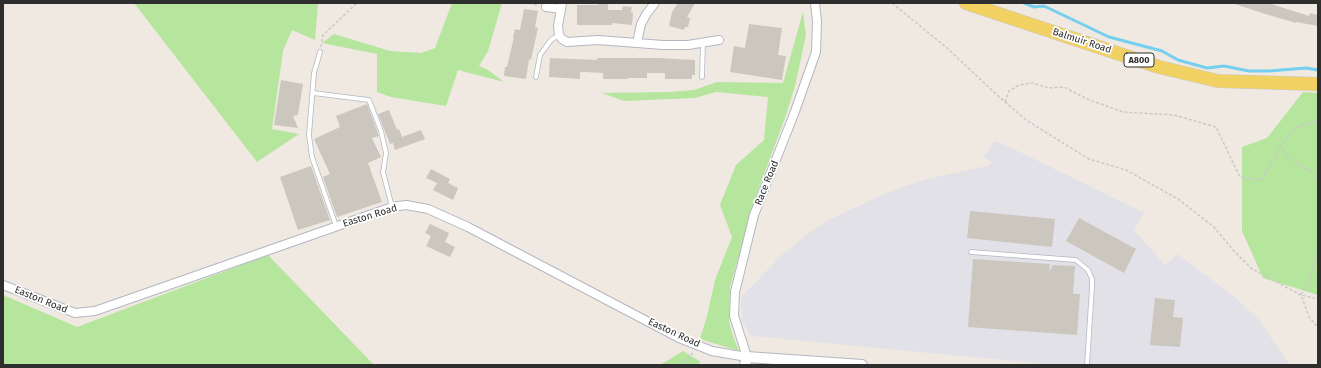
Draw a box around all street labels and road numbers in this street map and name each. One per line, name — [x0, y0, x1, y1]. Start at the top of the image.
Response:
street label: Balmuir Road — [1051, 26, 1113, 56]
road number: A800 — [1124, 53, 1154, 67]
street label: Race Road — [753, 159, 781, 207]
street label: Easton Road — [341, 202, 399, 230]
street label: Easton Road — [13, 284, 69, 316]
street label: Easton Road — [646, 316, 702, 350]

